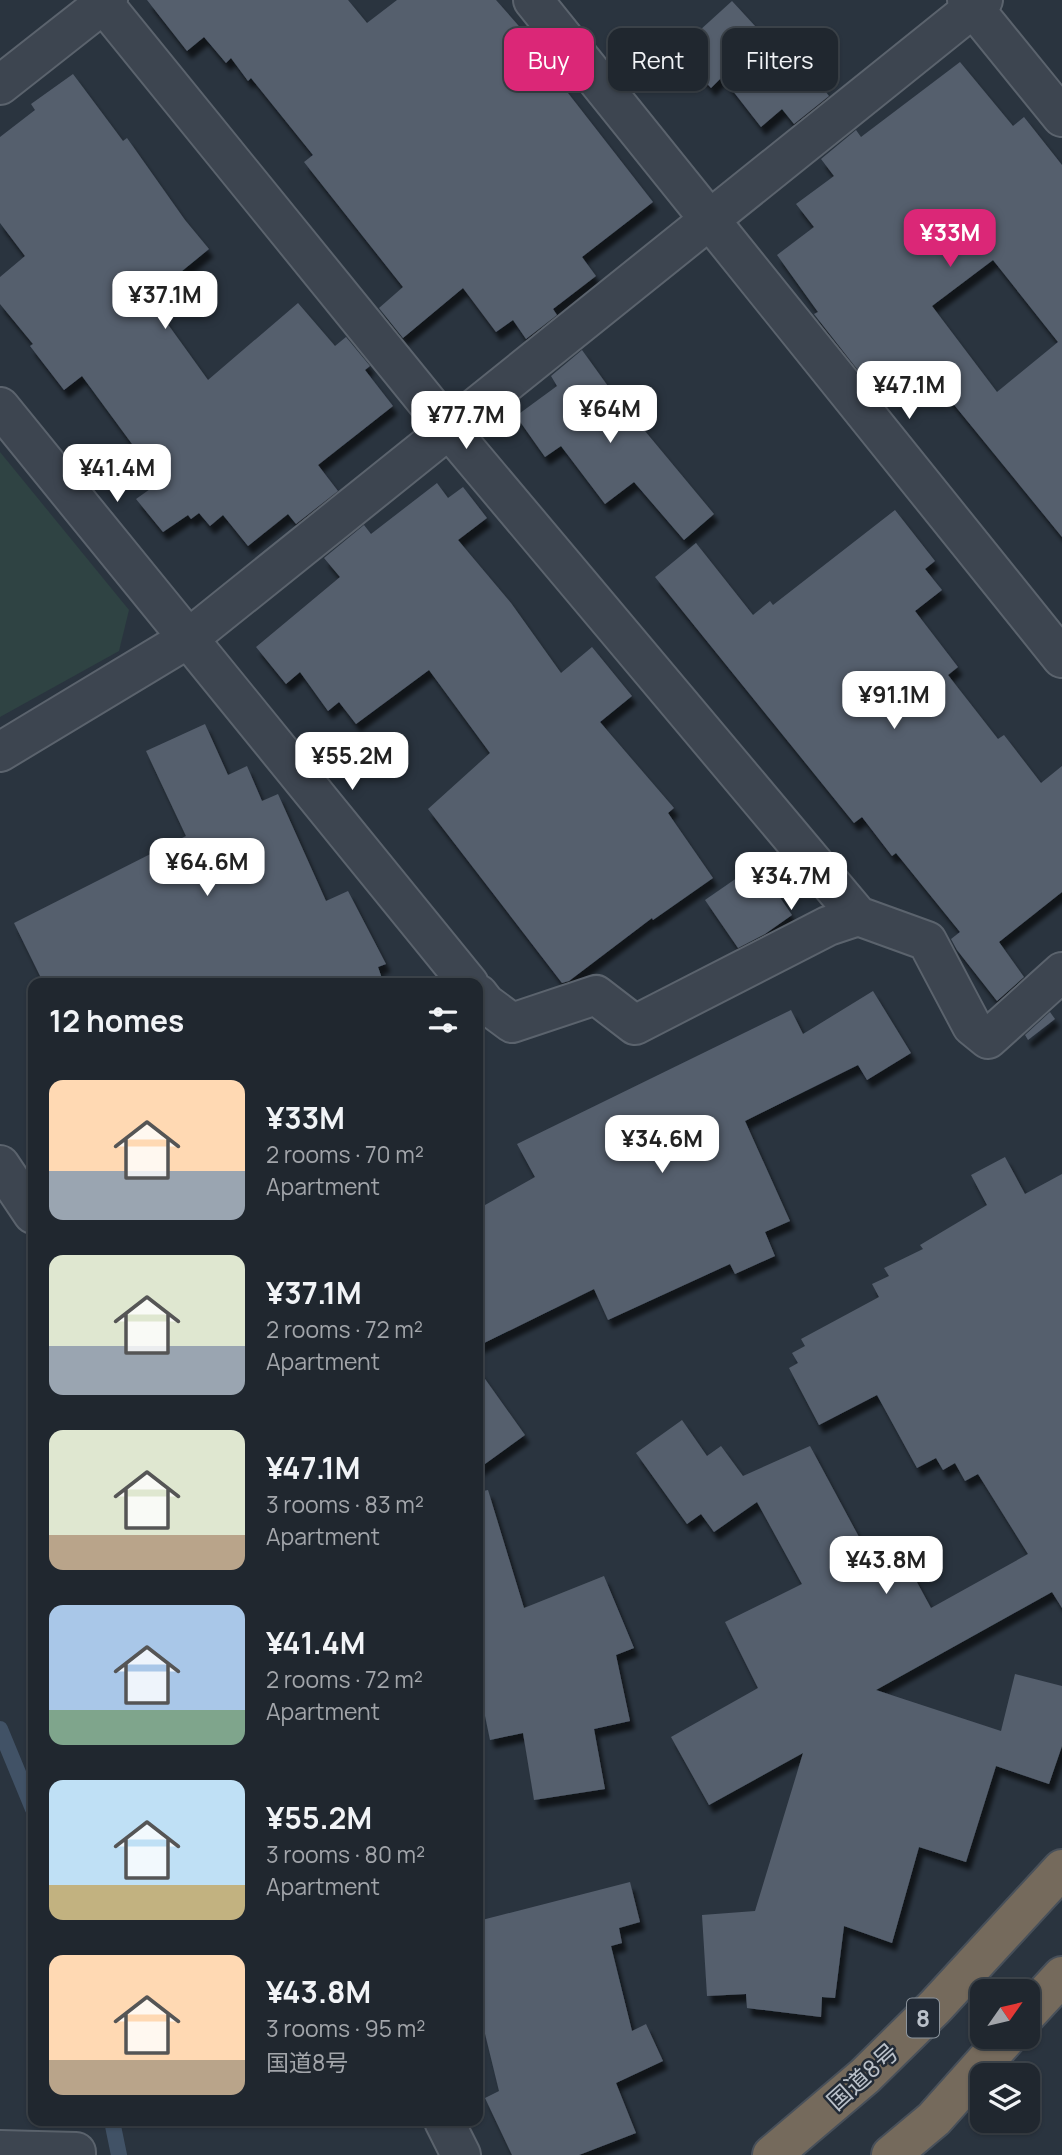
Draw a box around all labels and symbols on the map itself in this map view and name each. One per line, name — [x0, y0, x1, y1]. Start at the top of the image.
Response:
pin: ¥33M — [909, 210, 991, 269]
pin: ¥37.1M — [108, 272, 222, 331]
pin: ¥47.1M — [852, 362, 966, 421]
pin: ¥64M — [569, 386, 651, 445]
pin: ¥77.7M — [409, 392, 523, 451]
pin: ¥41.4M — [60, 444, 174, 504]
pin: ¥91.1M — [837, 672, 951, 731]
pin: ¥55.2M — [295, 732, 409, 792]
pin: ¥64.6M — [150, 838, 264, 898]
pin: ¥34.7M — [734, 852, 848, 912]
pin: ¥34.6M — [605, 1116, 719, 1175]
pin: ¥43.8M — [829, 1536, 943, 1596]
north arrow — [970, 1979, 1040, 2049]
road number: 8 — [907, 1998, 939, 2038]
street label: 国道8号 — [819, 2035, 905, 2117]

